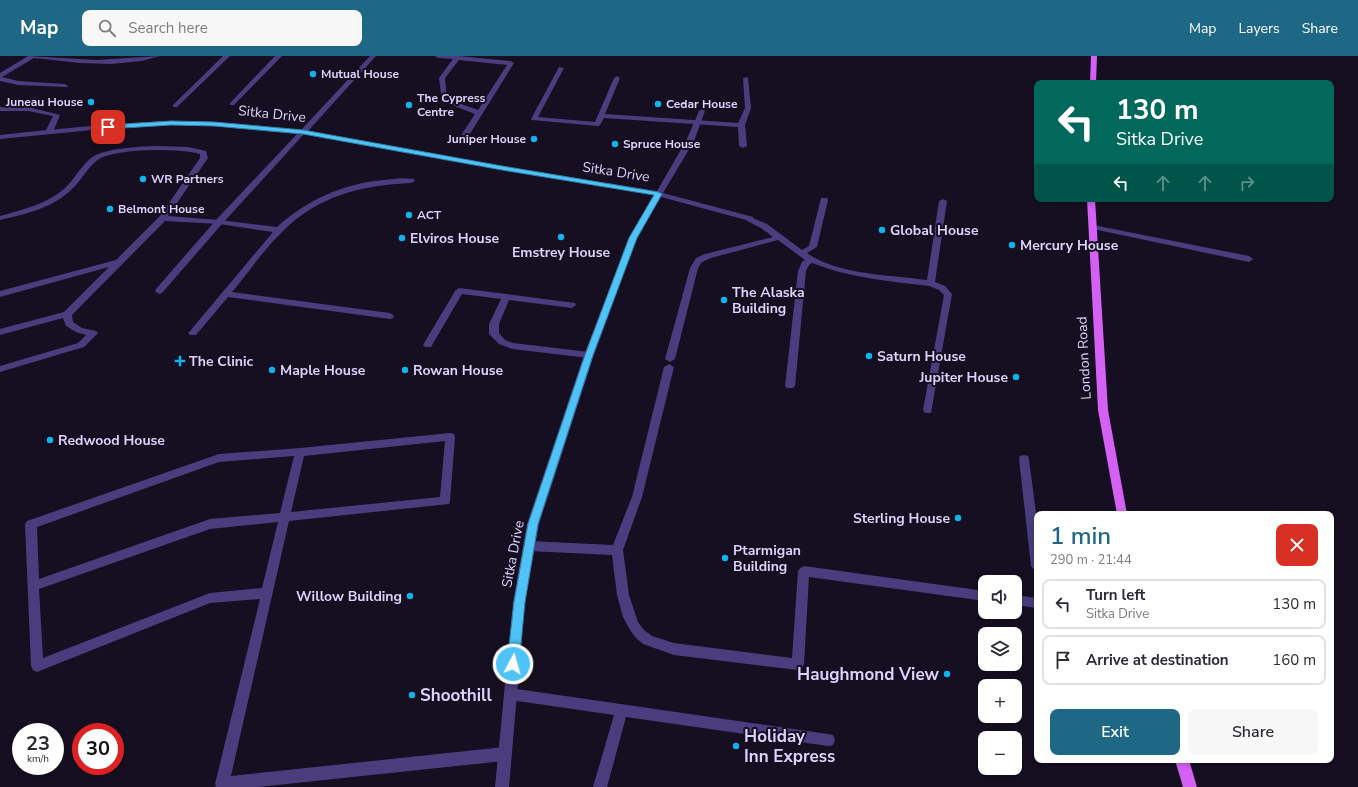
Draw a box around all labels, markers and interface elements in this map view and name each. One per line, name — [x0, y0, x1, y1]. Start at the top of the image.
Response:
search box — [82, 10, 362, 46]
text: Map — [20, 15, 58, 41]
icon: search — [96, 17, 118, 39]
text: Search here — [128, 18, 208, 38]
text: Map — [1189, 19, 1216, 38]
text: Layers — [1238, 19, 1280, 38]
text: Share — [1302, 19, 1338, 38]
place label: Mutual House — [321, 66, 400, 82]
marker: Mutual House — [308, 69, 318, 79]
place label: The Cypress Centre — [417, 90, 486, 120]
text: 130 m — [1116, 91, 1199, 129]
place label: Juneau House — [5, 94, 83, 110]
place label: Cedar House — [666, 96, 738, 112]
icon: left — [1050, 96, 1102, 148]
marker: Juneau House — [86, 97, 96, 107]
marker: Cedar House — [653, 99, 663, 109]
marker: The Cypress Centre — [404, 100, 414, 110]
street label: Sitka Drive — [237, 101, 307, 127]
pin — [91, 110, 125, 144]
icon: arrive — [97, 116, 119, 138]
text: Sitka Drive — [1116, 127, 1203, 151]
place label: Juniper House — [447, 131, 526, 147]
marker: Juniper House — [529, 134, 539, 144]
place label: Spruce House — [623, 136, 701, 152]
marker: Spruce House — [610, 139, 620, 149]
street label: Sitka Drive — [581, 157, 651, 187]
place label: WR Partners — [151, 171, 224, 187]
icon: left — [1110, 172, 1132, 194]
icon: ahead — [1152, 172, 1174, 194]
icon: ahead — [1194, 172, 1216, 194]
icon: right — [1236, 172, 1258, 194]
marker: WR Partners — [138, 174, 148, 184]
place label: Belmont House — [118, 201, 205, 217]
marker: Belmont House — [105, 204, 115, 214]
place label: ACT — [417, 207, 442, 223]
marker: ACT — [404, 210, 414, 220]
place label: Global House — [890, 221, 979, 240]
marker: Global House — [877, 225, 887, 235]
place label: Elviros House — [410, 229, 499, 248]
marker: Emstrey House — [556, 232, 566, 242]
marker: Elviros House — [397, 233, 407, 243]
place label: Mercury House — [1020, 236, 1119, 255]
marker: Mercury House — [1007, 240, 1017, 250]
place label: Emstrey House — [512, 243, 610, 262]
place label: The Alaska Building — [732, 283, 805, 318]
marker: The Alaska Building — [719, 295, 729, 305]
street label: London Road — [1072, 316, 1096, 400]
place label: Saturn House — [877, 347, 966, 366]
marker: Saturn House — [864, 351, 874, 361]
place label: The Clinic — [189, 352, 254, 371]
marker: The Clinic — [174, 355, 186, 367]
place label: Maple House — [280, 361, 366, 380]
place label: Rowan House — [413, 361, 504, 380]
marker: Maple House — [267, 365, 277, 375]
marker: Rowan House — [400, 365, 410, 375]
place label: Jupiter House — [918, 368, 1008, 387]
marker: Jupiter House — [1011, 372, 1021, 382]
place label: Redwood House — [58, 431, 165, 450]
marker: Redwood House — [45, 435, 55, 445]
place label: Sterling House — [853, 509, 950, 528]
marker: Sterling House — [953, 513, 963, 523]
street label: Sitka Drive — [497, 519, 529, 589]
text: 1 min — [1050, 520, 1111, 552]
button: close — [1276, 524, 1318, 566]
place label: Ptarmigan Building — [733, 541, 801, 576]
text: 290 m · 21:44 — [1050, 551, 1132, 569]
marker: Ptarmigan Building — [720, 553, 730, 563]
map controls — [978, 575, 1022, 775]
button: sound — [978, 575, 1022, 619]
text: Turn left — [1086, 585, 1145, 605]
place label: Willow Building — [296, 587, 402, 606]
marker: Willow Building — [405, 591, 415, 601]
icon: left — [1052, 593, 1074, 615]
text: 130 m — [1272, 594, 1316, 614]
text: Sitka Drive — [1086, 605, 1149, 623]
button: layers — [978, 627, 1022, 671]
position arrow — [492, 643, 534, 685]
icon: arrive — [1052, 649, 1074, 671]
text: Arrive at destination — [1086, 650, 1229, 670]
text: 160 m — [1272, 650, 1316, 670]
place label: Haughmond View — [797, 663, 939, 686]
marker: Haughmond View — [942, 669, 952, 679]
button: + — [978, 679, 1022, 723]
place label: Shoothill — [420, 684, 492, 707]
marker: Shoothill — [407, 690, 417, 700]
button: Exit — [1050, 709, 1180, 755]
button: Share — [1188, 709, 1318, 755]
speed limit sign: 30 — [72, 723, 124, 775]
place label: Holiday Inn Express — [744, 725, 835, 768]
text: 23 — [26, 730, 50, 757]
button: − — [978, 731, 1022, 775]
marker: Holiday Inn Express — [731, 741, 741, 751]
text: km/h — [27, 752, 49, 766]

